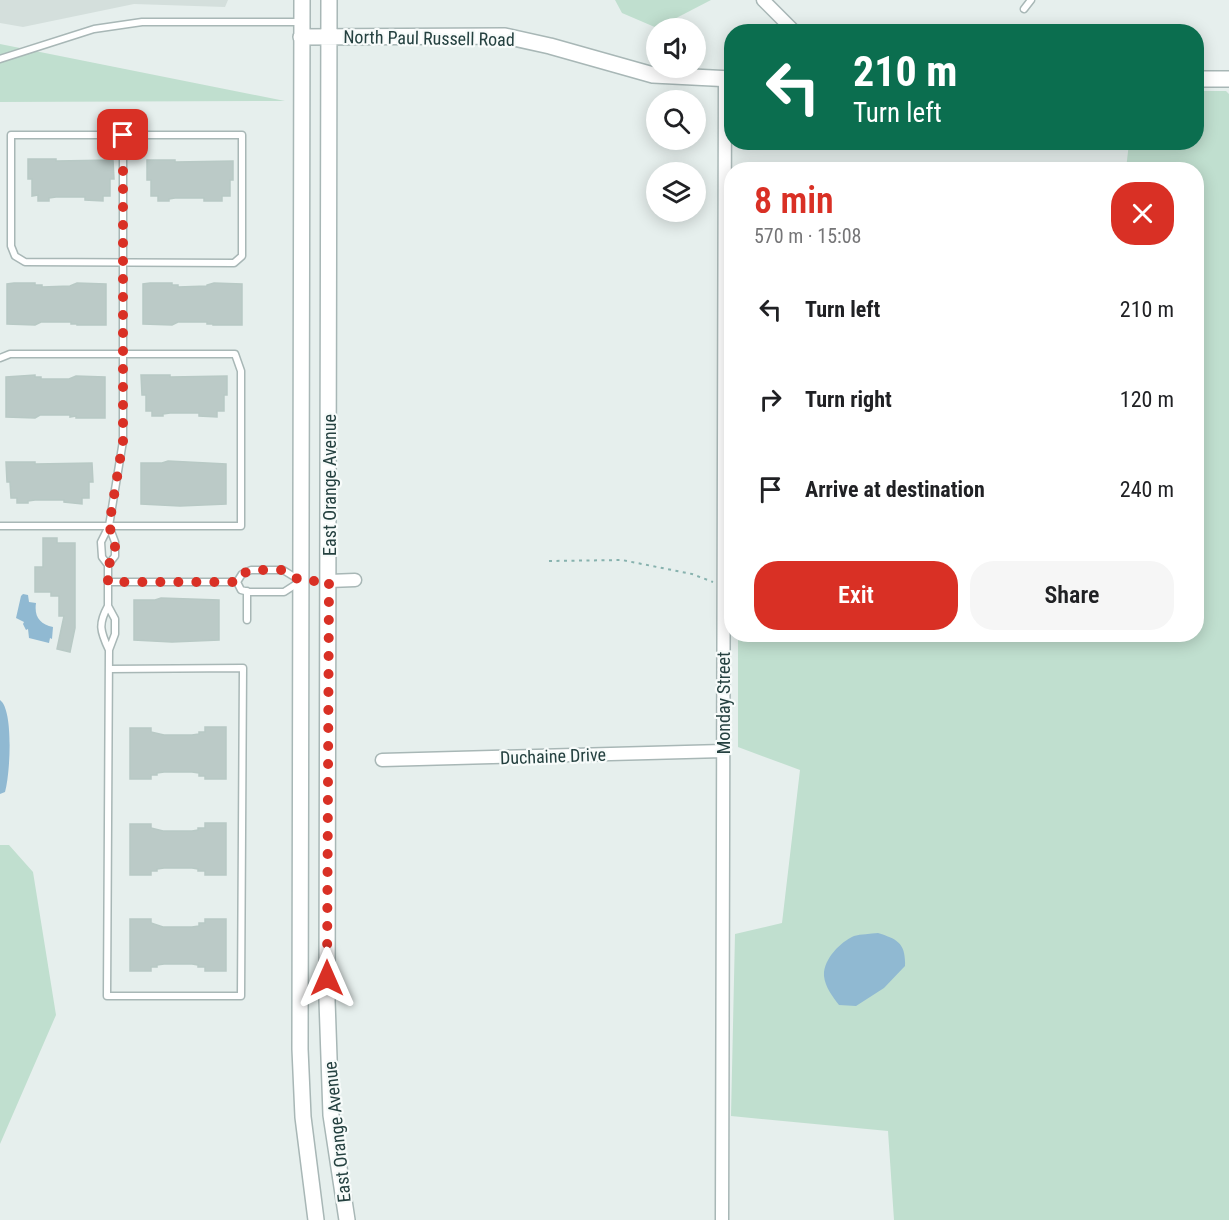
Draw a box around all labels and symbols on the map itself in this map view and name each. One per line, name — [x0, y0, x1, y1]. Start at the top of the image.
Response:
street label: North Paul Russell Road — [343, 26, 515, 50]
pin — [97, 109, 148, 160]
street label: East Orange Avenue — [319, 414, 340, 556]
street label: Monday Street — [713, 652, 734, 754]
street label: Duchaine Drive — [500, 744, 606, 768]
position arrow — [295, 946, 359, 1010]
street label: East Orange Avenue — [319, 1060, 355, 1204]

